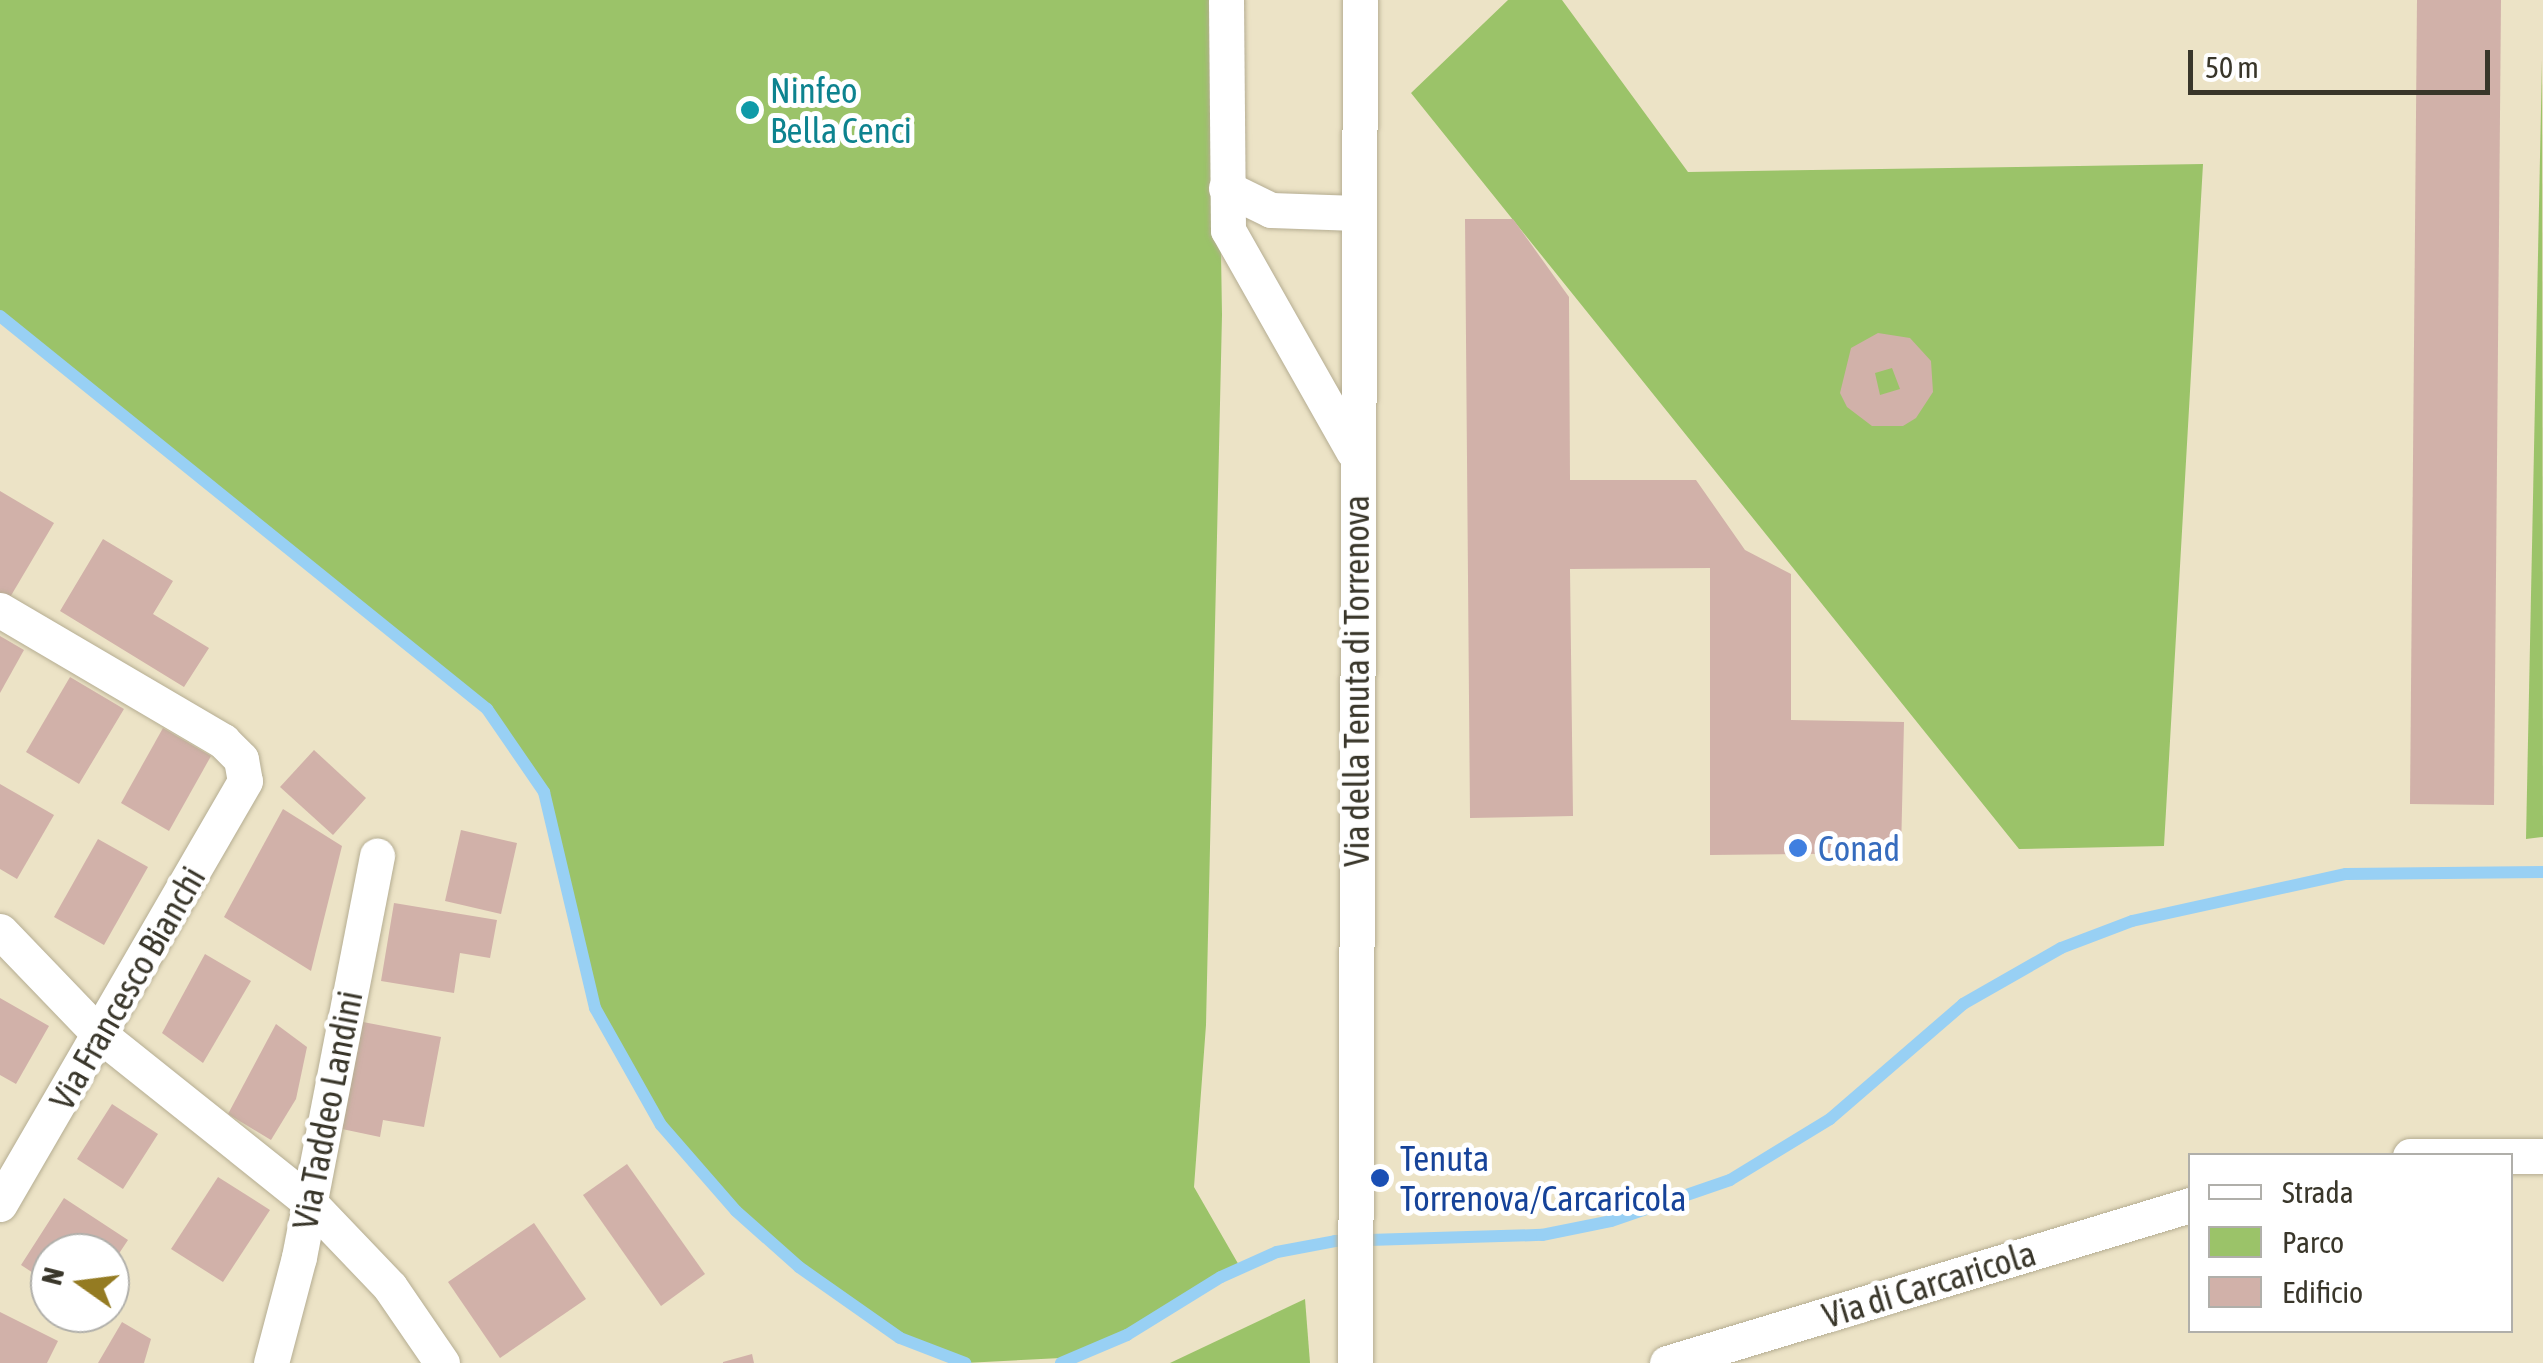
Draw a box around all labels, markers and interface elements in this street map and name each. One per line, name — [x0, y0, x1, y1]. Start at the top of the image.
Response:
scale bar — [2193, 30, 2496, 92]
text: 50 m — [2205, 50, 2259, 84]
place label: Ninfeo Bella Cenci — [770, 69, 912, 151]
marker: Ninfeo Bella Cenci — [739, 99, 761, 121]
street label: Via della Tenuta di Torrenova — [1335, 495, 1377, 867]
place label: Conad — [1818, 827, 1900, 869]
marker: Conad — [1787, 837, 1809, 859]
street label: Via Francesco Bianchi — [40, 859, 214, 1117]
street label: Via Taddeo Landini — [283, 987, 371, 1233]
place label: Tenuta Torrenova/Carcaricola — [1400, 1137, 1686, 1219]
legend — [2188, 1153, 2513, 1333]
marker: Tenuta Torrenova/Carcaricola — [1369, 1167, 1391, 1189]
text: Strada — [2282, 1175, 2354, 1209]
text: Parco — [2282, 1225, 2344, 1259]
street label: Via di Carcaricola — [1817, 1232, 2041, 1336]
north arrow — [30, 1233, 130, 1333]
text: N — [35, 1264, 70, 1288]
text: Edificio — [2282, 1275, 2363, 1309]

